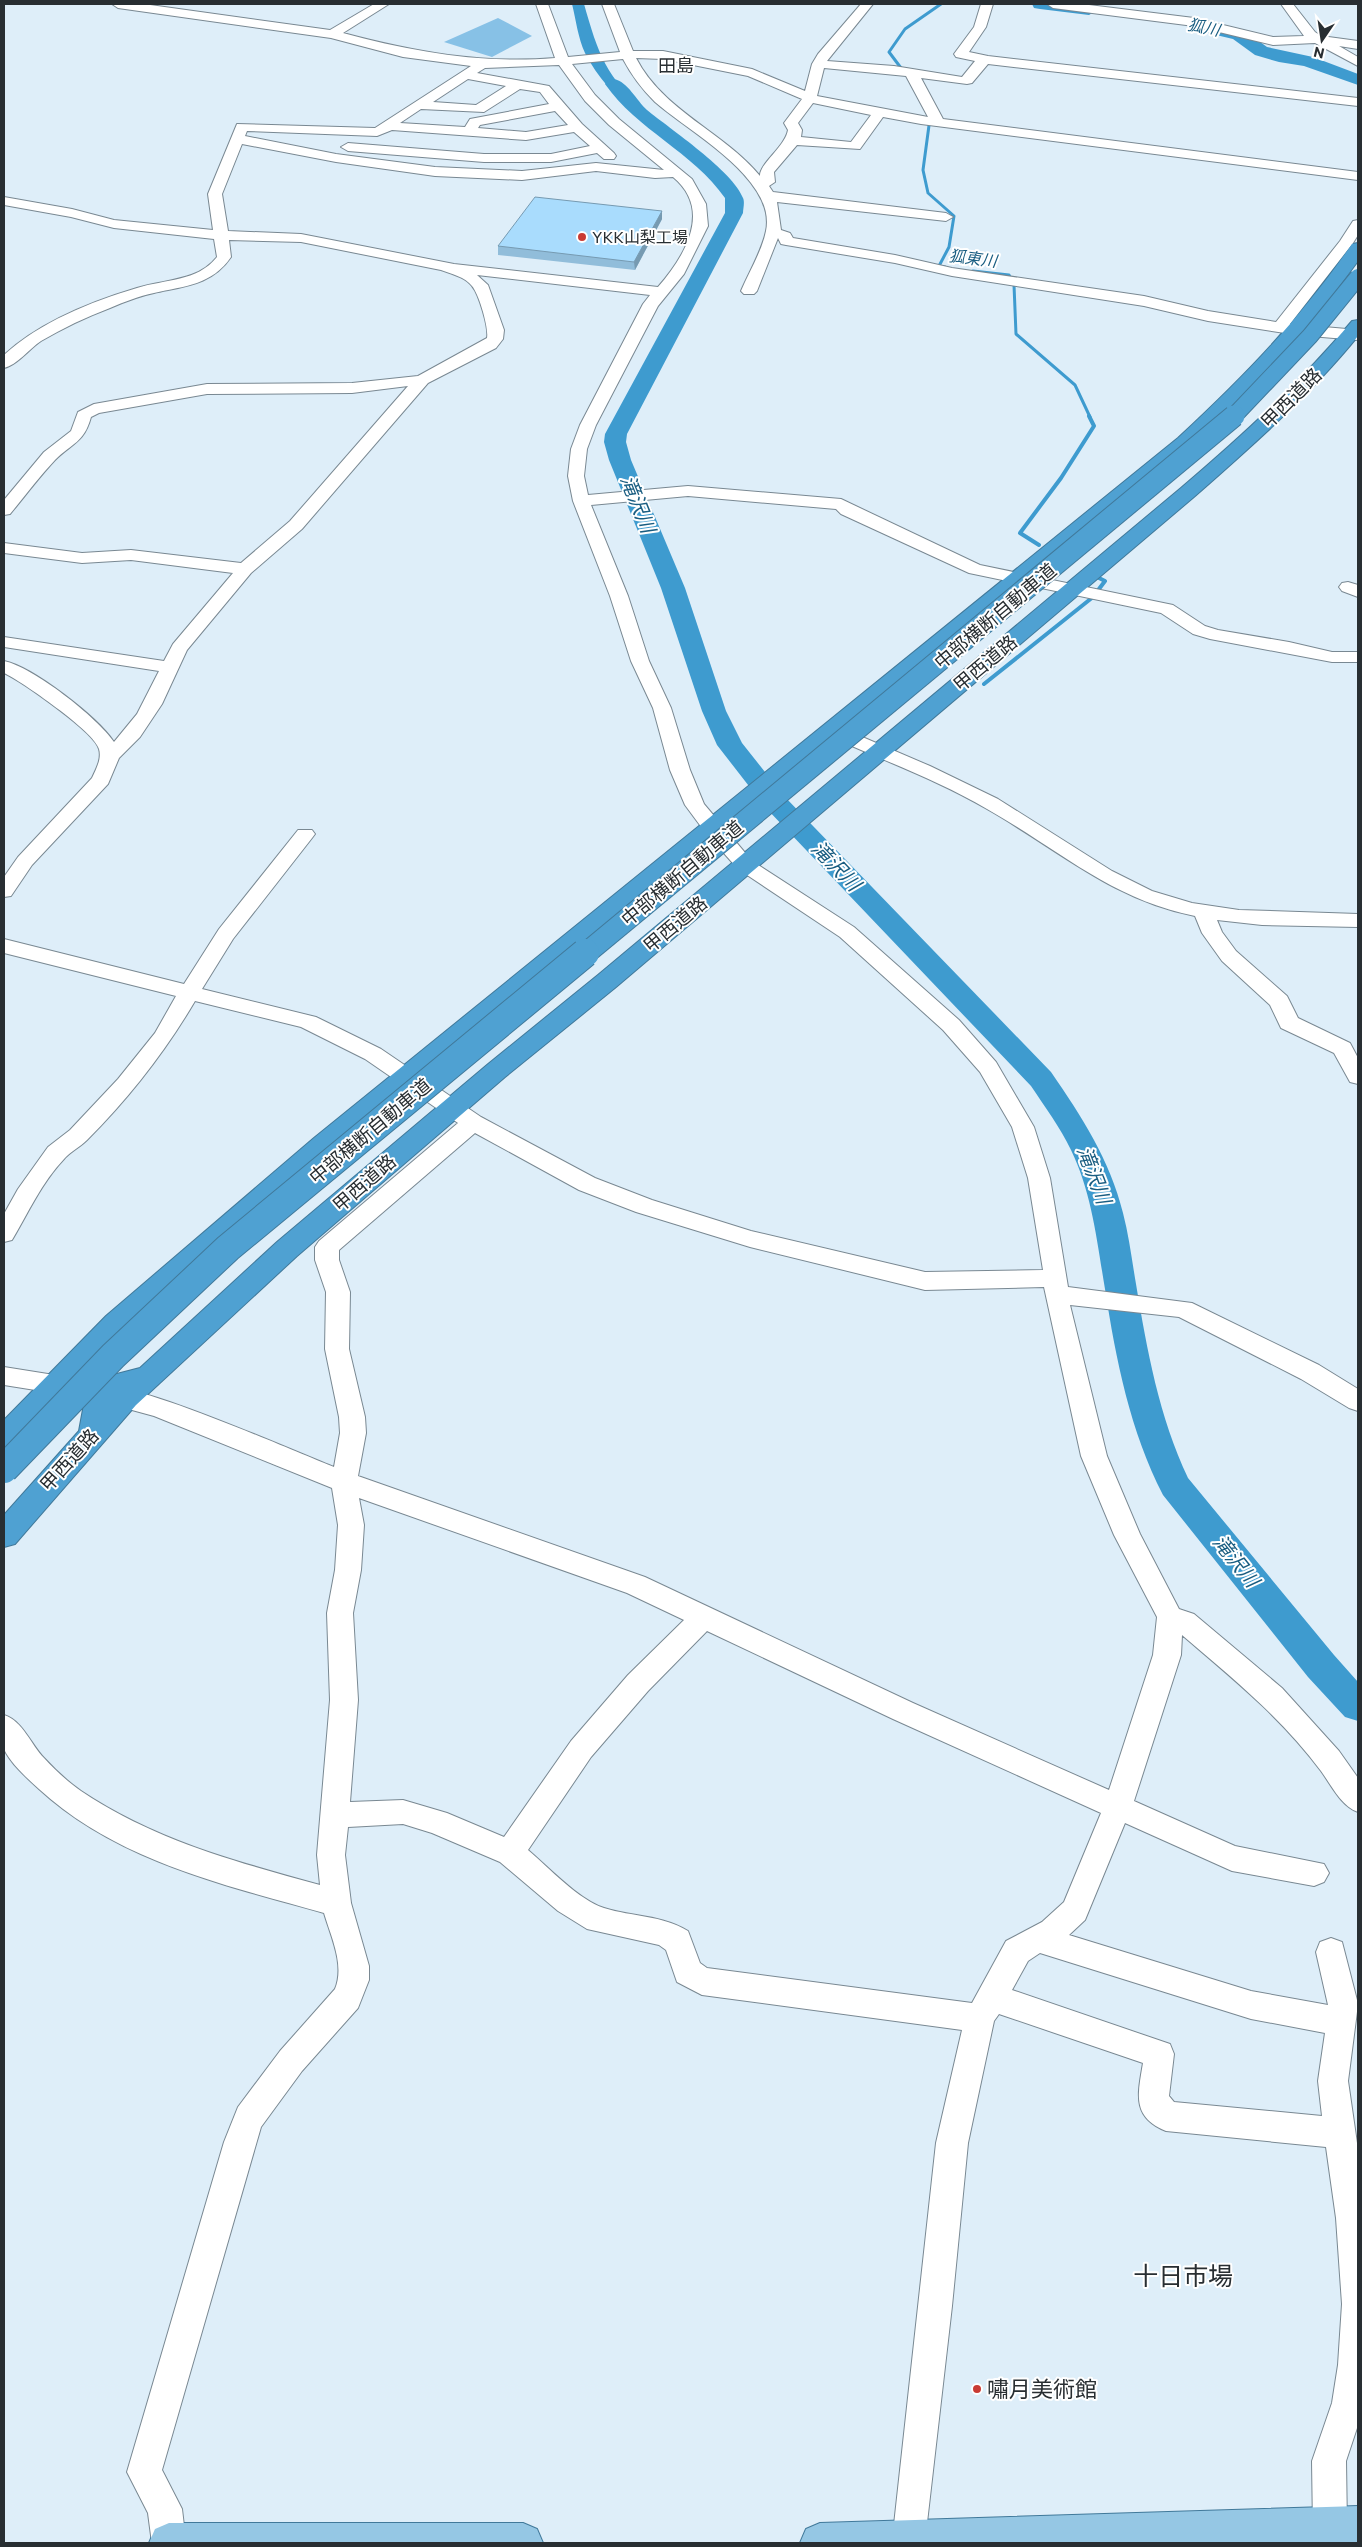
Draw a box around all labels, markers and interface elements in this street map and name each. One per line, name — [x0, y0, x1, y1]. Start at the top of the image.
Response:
water label: 狐川 — [1186, 14, 1224, 40]
north arrow — [1297, 15, 1347, 65]
text: N — [1312, 44, 1326, 63]
district label: 田島 — [658, 54, 694, 76]
place label: YKK山梨工場 — [592, 227, 688, 246]
marker: YKK山梨工場 — [576, 231, 588, 243]
water label: 狐東川 — [948, 245, 1000, 270]
street label: 甲西道路 — [1256, 363, 1326, 433]
water label: 滝沢川 — [617, 471, 662, 538]
street label: 中部横断自動車道 — [929, 558, 1060, 673]
street label: 甲西道路 — [948, 629, 1021, 696]
street label: 中部横断自動車道 — [616, 815, 747, 930]
water label: 滝沢川 — [807, 835, 868, 897]
street label: 甲西道路 — [638, 890, 711, 957]
street label: 中部横断自動車道 — [304, 1073, 435, 1188]
water label: 滝沢川 — [1073, 1142, 1118, 1209]
street label: 甲西道路 — [327, 1149, 400, 1216]
street label: 甲西道路 — [35, 1424, 103, 1496]
water label: 滝沢川 — [1209, 1530, 1266, 1593]
district label: 十日市場 — [1133, 2260, 1233, 2290]
place label: 嘯月美術館 — [987, 2375, 1097, 2402]
marker: 嘯月美術館 — [971, 2383, 983, 2395]

